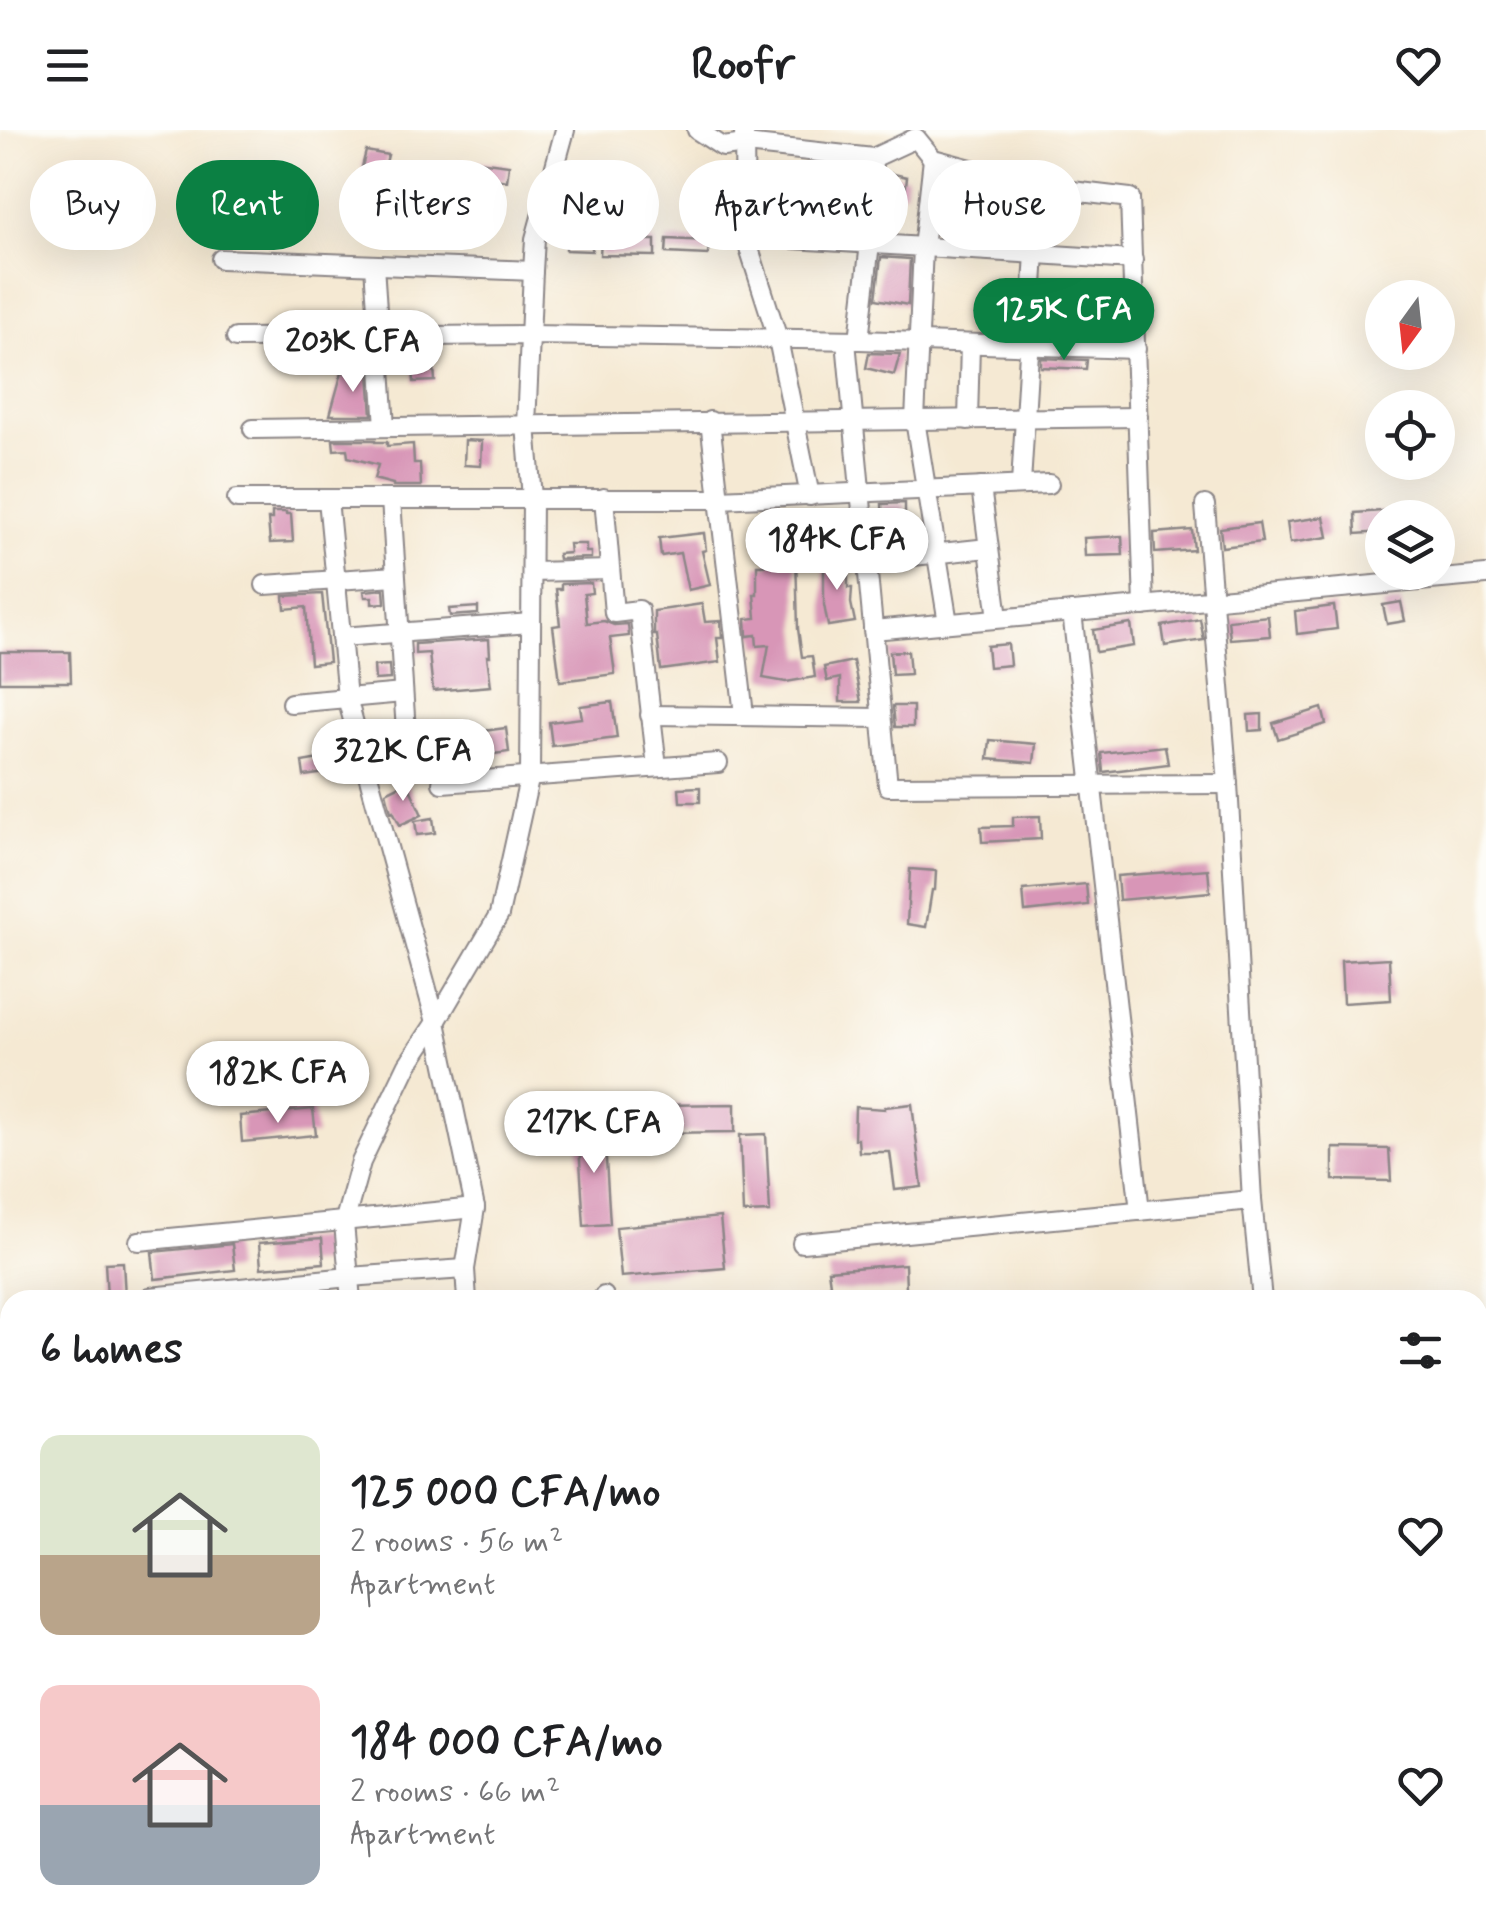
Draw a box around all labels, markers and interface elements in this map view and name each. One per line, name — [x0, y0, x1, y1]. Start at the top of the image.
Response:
text: Roofr — [691, 36, 795, 95]
icon: menu — [40, 38, 95, 93]
icon: heart — [1391, 38, 1446, 93]
chip: Buy — [30, 160, 156, 250]
chip: Rent — [176, 160, 319, 250]
chip: Filters — [339, 160, 507, 250]
chip: New — [527, 160, 659, 250]
chip: Apartment — [679, 160, 908, 250]
chip: House — [928, 160, 1081, 250]
pin: 125K CFA — [961, 278, 1167, 363]
north arrow — [1365, 280, 1455, 370]
map controls — [1365, 280, 1455, 590]
text: 125K CFA — [995, 289, 1133, 331]
pin: 203K CFA — [250, 310, 456, 395]
text: 203K CFA — [285, 321, 421, 363]
button: locate — [1365, 390, 1455, 480]
button: layers — [1365, 500, 1455, 590]
pin: 184K CFA — [734, 508, 940, 593]
text: 184K CFA — [767, 519, 907, 561]
pin: 322K CFA — [300, 719, 506, 804]
text: 322K CFA — [334, 730, 472, 772]
pin: 182K CFA — [175, 1041, 381, 1126]
text: 182K CFA — [208, 1052, 348, 1094]
pin: 217K CFA — [491, 1091, 697, 1176]
text: 217K CFA — [526, 1102, 662, 1144]
text: 6 homes — [40, 1323, 183, 1378]
icon: filters — [1393, 1323, 1448, 1378]
text: 125 000 CFA/mo — [350, 1466, 660, 1521]
icon: home — [120, 1475, 240, 1595]
icon: heart — [1393, 1508, 1448, 1563]
text: 2 rooms · 56 m² — [350, 1521, 563, 1563]
text: Apartment — [350, 1563, 495, 1605]
text: 184 000 CFA/mo — [350, 1716, 663, 1771]
icon: home — [120, 1725, 240, 1845]
icon: heart — [1393, 1758, 1448, 1813]
text: 2 rooms · 66 m² — [350, 1771, 560, 1813]
text: Apartment — [350, 1813, 495, 1855]

